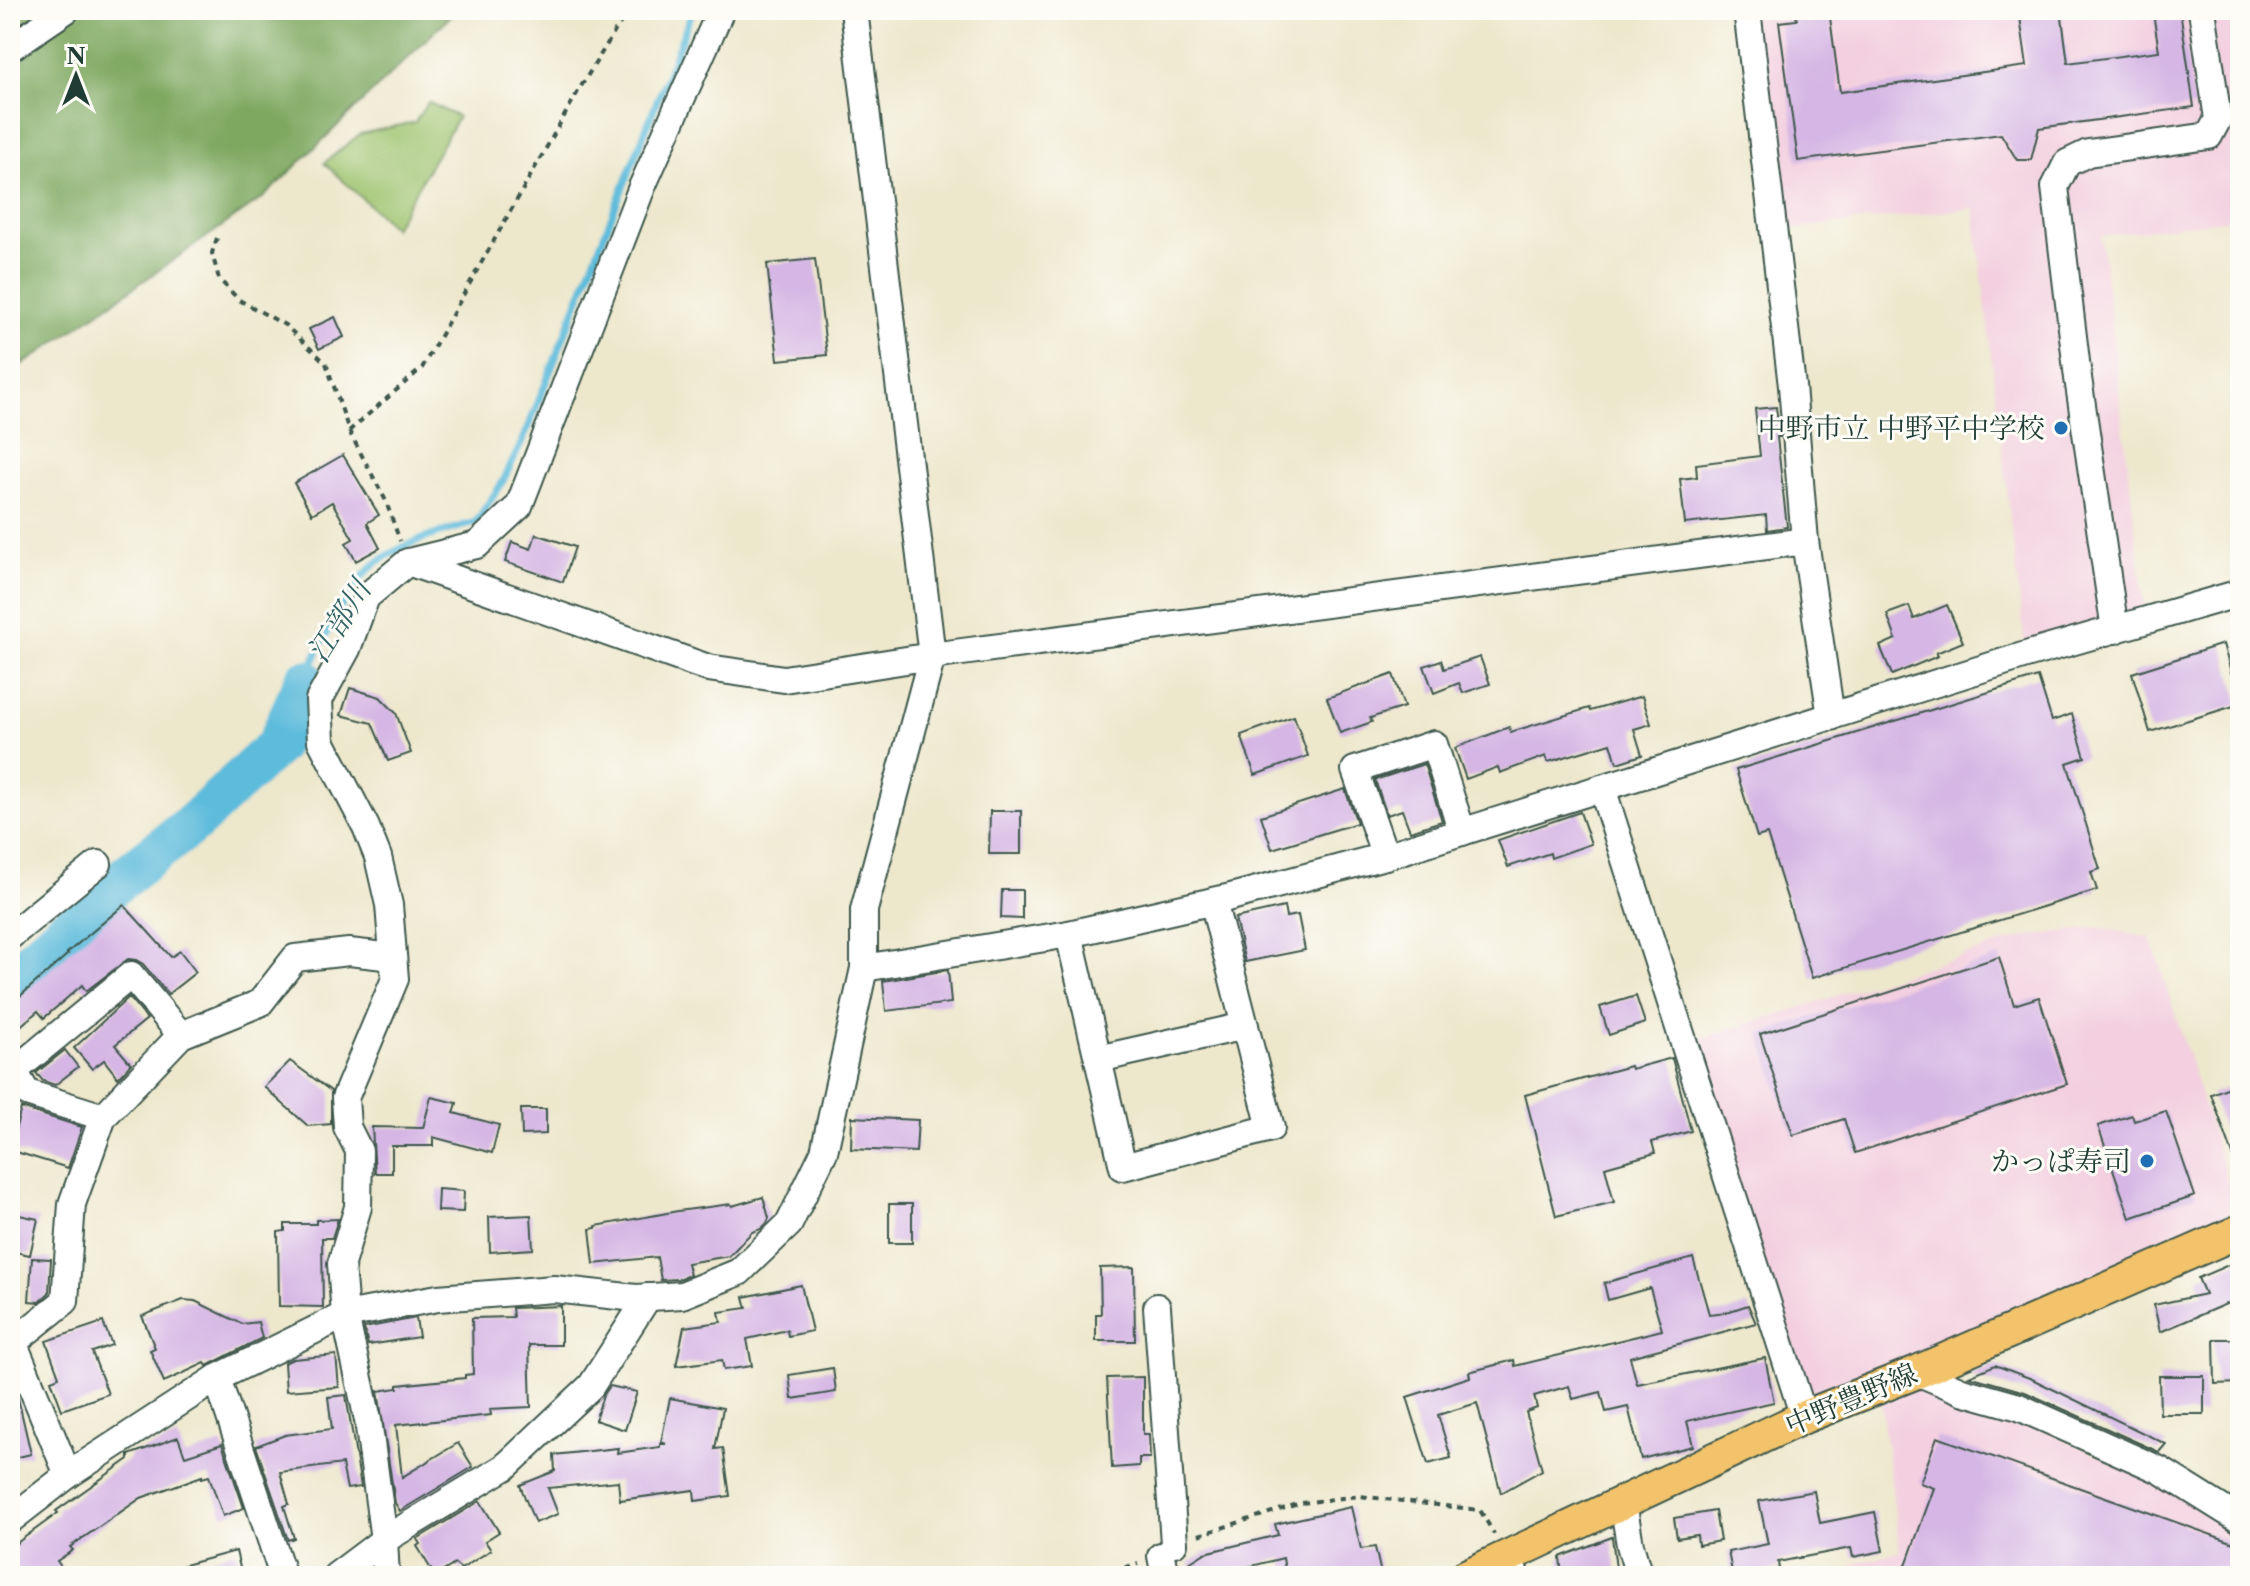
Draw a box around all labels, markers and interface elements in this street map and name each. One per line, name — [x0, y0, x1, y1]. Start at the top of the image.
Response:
north arrow — [36, 36, 116, 116]
text: N — [66, 43, 86, 70]
place label: 中野市立 中野平中学校 — [1758, 411, 2045, 445]
marker: 中野市立 中野平中学校 — [2052, 419, 2070, 437]
water label: 江部川 — [299, 570, 380, 669]
place label: かっぱ寿司 — [1991, 1144, 2131, 1178]
marker: かっぱ寿司 — [2138, 1152, 2156, 1170]
street label: 中野豊野線 — [1780, 1356, 1922, 1442]

